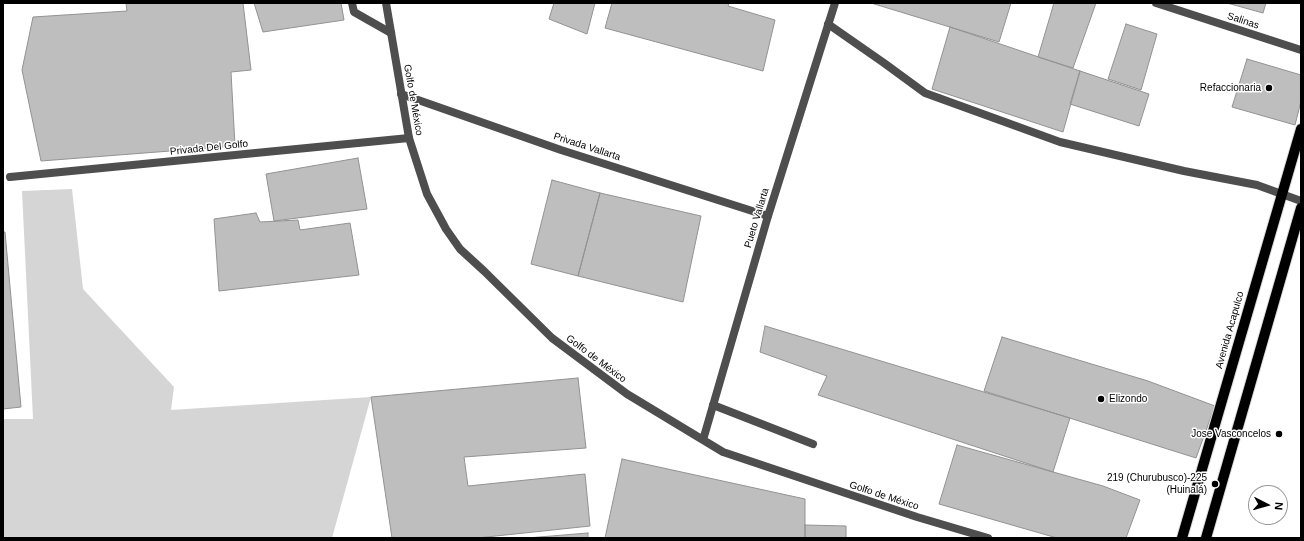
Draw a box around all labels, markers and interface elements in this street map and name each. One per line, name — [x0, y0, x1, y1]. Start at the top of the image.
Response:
street label: Salinas — [1226, 10, 1260, 32]
street label: Golfo de México — [401, 63, 425, 137]
place label: Refaccionaria — [1200, 82, 1261, 94]
marker: Refaccionaria — [1264, 83, 1274, 93]
street label: Privada Vallarta — [552, 131, 622, 163]
street label: Privada Del Golfo — [169, 138, 249, 158]
street label: Pueto Vallarta — [742, 187, 772, 249]
street label: Avenida Acapulco — [1213, 290, 1247, 370]
street label: Golfo de México — [564, 332, 628, 386]
place label: Elizondo — [1109, 393, 1147, 405]
marker: Elizondo — [1096, 394, 1106, 404]
place label: Jose Vasconcelos — [1191, 428, 1271, 440]
marker: Jose Vasconcelos — [1274, 429, 1284, 439]
place label: 219 (Churubusco)-225 (Huinalá) — [1107, 472, 1207, 496]
street label: Golfo de México — [848, 479, 920, 513]
marker: 219 (Churubusco)-225 (Huinalá) — [1210, 479, 1220, 489]
north arrow — [1248, 485, 1288, 525]
text: N — [1273, 502, 1285, 511]

